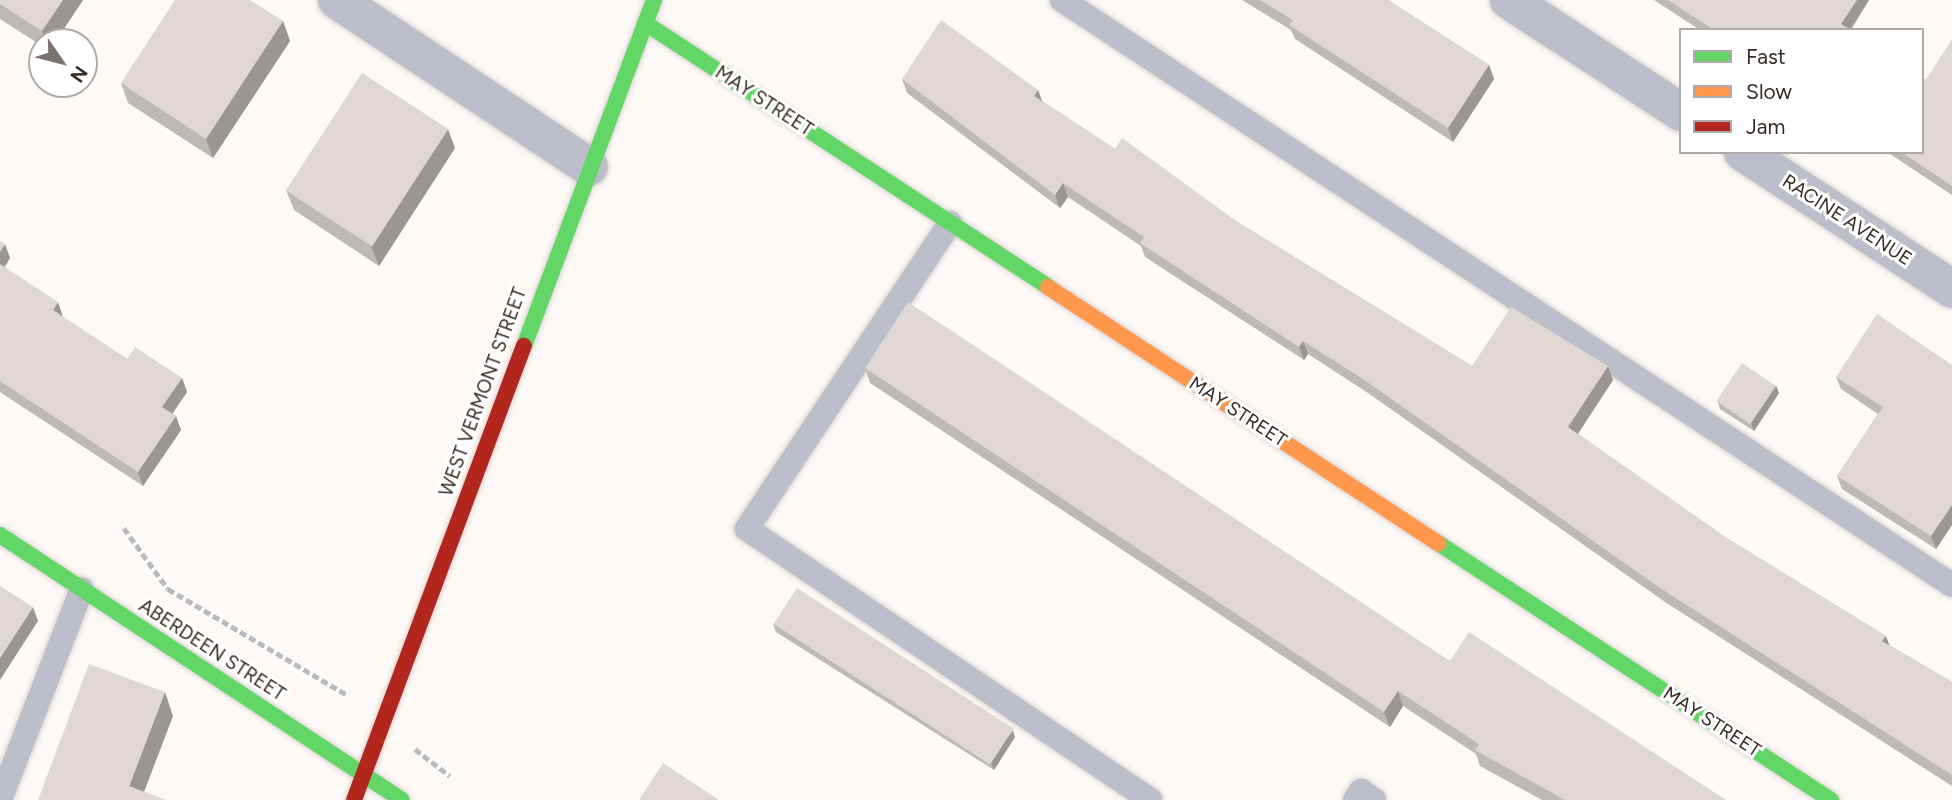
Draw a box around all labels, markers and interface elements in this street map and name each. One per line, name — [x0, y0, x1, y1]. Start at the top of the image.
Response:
north arrow — [28, 28, 98, 98]
legend — [1679, 28, 1924, 154]
text: Fast — [1746, 44, 1786, 69]
street label: MAY STREET — [711, 61, 817, 141]
text: N — [65, 62, 93, 87]
text: Slow — [1746, 79, 1792, 104]
text: Jam — [1746, 114, 1785, 139]
street label: RACINE AVENUE — [1778, 170, 1916, 270]
street label: WEST VERMONT STREET — [435, 285, 531, 499]
street label: MAY STREET — [1185, 372, 1291, 452]
street label: ABERDEEN STREET — [135, 594, 289, 706]
street label: MAY STREET — [1659, 682, 1765, 762]

